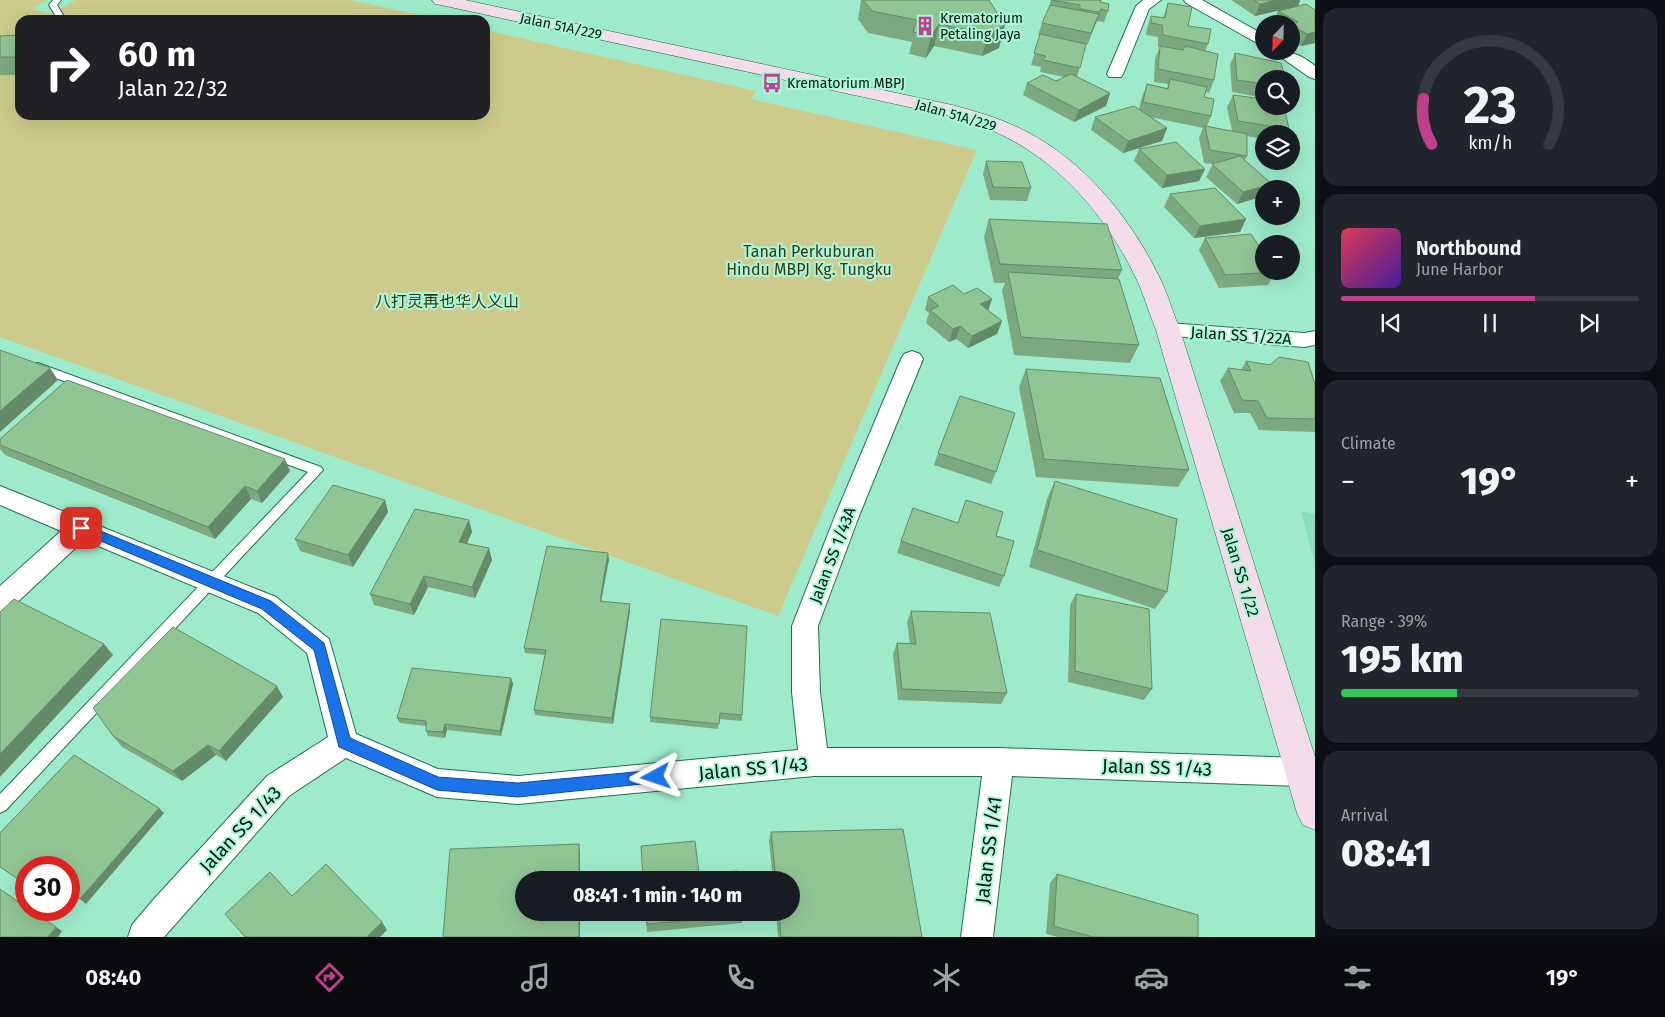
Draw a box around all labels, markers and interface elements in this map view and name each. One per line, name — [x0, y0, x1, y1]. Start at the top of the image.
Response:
street label: Jalan 51A/229 — [518, 9, 603, 43]
place label: Krematorium Petaling Jaya — [940, 10, 1023, 43]
building icon: Krematorium Petaling Jaya — [914, 15, 936, 37]
north arrow — [1255, 15, 1300, 60]
map controls — [1255, 15, 1300, 280]
text: 60 m — [118, 33, 196, 75]
icon: right — [35, 35, 100, 100]
button: search — [1255, 70, 1300, 115]
bus stop icon: Krematorium MBPJ — [761, 72, 783, 94]
text: 23 — [1463, 74, 1517, 137]
text: Jalan 22/32 — [118, 75, 228, 102]
place label: Krematorium MBPJ — [787, 75, 905, 92]
street label: Jalan 51A/229 — [913, 96, 998, 135]
button: layers — [1255, 125, 1300, 170]
text: km/h — [1468, 132, 1512, 154]
button: + — [1255, 180, 1300, 225]
button: − — [1255, 235, 1300, 280]
text: Northbound — [1416, 237, 1521, 260]
park label: Tanah Perkuburan Hindu MBPJ Kg. Tungku — [726, 242, 892, 279]
text: June Harbor — [1416, 260, 1503, 279]
park label: 八打灵再也华人义山 — [375, 292, 519, 311]
icon: previous — [1377, 309, 1405, 337]
icon: pause — [1476, 309, 1504, 337]
icon: next — [1575, 309, 1603, 337]
street label: Jalan SS 1/22A — [1190, 322, 1293, 349]
text: Climate — [1341, 434, 1396, 453]
text: 19° — [1460, 458, 1520, 504]
text: − — [1341, 465, 1355, 498]
text: + — [1625, 465, 1639, 498]
street label: Jalan SS 1/43A — [805, 504, 860, 606]
pin — [60, 507, 102, 549]
icon: arrive — [67, 514, 95, 542]
street label: Jalan SS 1/22 — [1218, 525, 1263, 619]
text: Range · 39% — [1341, 612, 1427, 631]
text: 195 km — [1341, 636, 1463, 682]
position arrow — [629, 750, 681, 802]
street label: Jalan SS 1/43 — [697, 752, 809, 785]
street label: Jalan SS 1/43 — [1102, 754, 1212, 781]
street label: Jalan SS 1/43 — [194, 781, 286, 877]
street label: Jalan SS 1/41 — [971, 795, 1006, 905]
text: Arrival — [1341, 806, 1388, 825]
text: 08:41 — [1341, 830, 1432, 876]
speed limit sign: 30 — [15, 856, 80, 921]
text: 08:41 · 1 min · 140 m — [573, 884, 742, 907]
icon: directions — [312, 960, 347, 995]
icon: music — [518, 960, 553, 995]
icon: phone — [723, 960, 758, 995]
icon: climate — [929, 960, 964, 995]
icon: car — [1134, 960, 1169, 995]
icon: filters — [1340, 960, 1375, 995]
text: 08:40 — [85, 964, 141, 991]
text: 19° — [1546, 964, 1580, 991]

